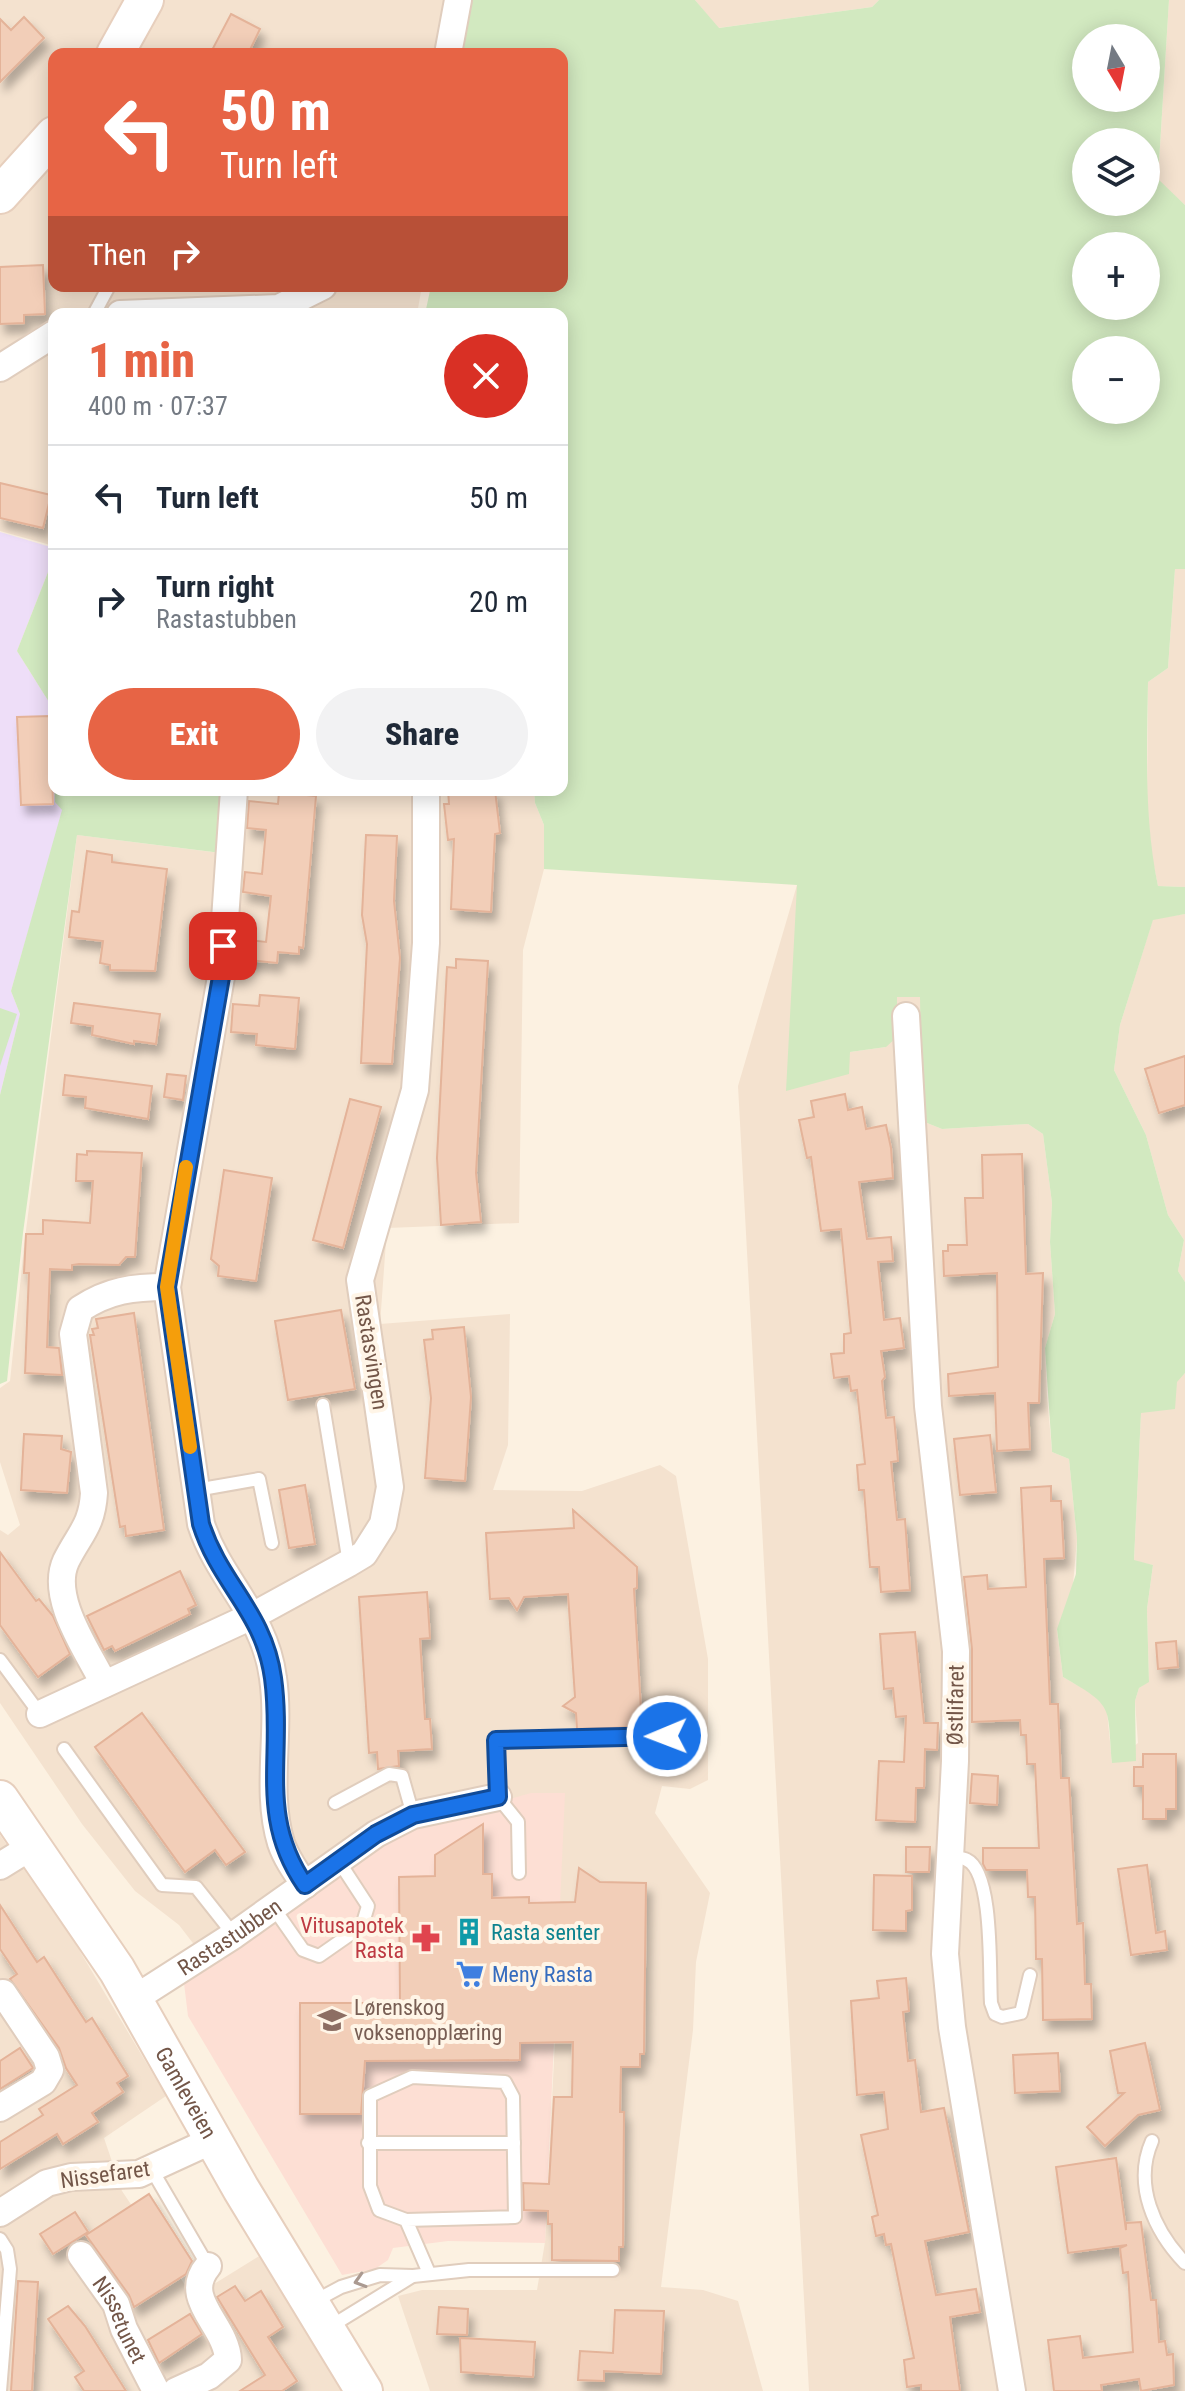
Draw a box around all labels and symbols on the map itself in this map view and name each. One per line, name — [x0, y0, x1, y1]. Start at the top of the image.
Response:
north arrow — [1072, 24, 1160, 112]
pin — [189, 912, 257, 980]
street label: Rastasvingen — [350, 1293, 393, 1411]
street label: Østlifaret — [942, 1664, 969, 1746]
position arrow — [625, 1694, 709, 1778]
street label: Rastastubben — [173, 1893, 286, 1981]
place label: Vitusapotek Rasta — [300, 1913, 404, 1963]
building icon: Rasta senter — [454, 1917, 484, 1947]
place label: Rasta senter — [491, 1920, 600, 1945]
pharmacy icon: Vitusapotek Rasta — [411, 1923, 441, 1953]
supermarket icon: Meny Rasta — [455, 1959, 485, 1989]
place label: Meny Rasta — [492, 1962, 593, 1987]
place label: Lørenskog voksenopplæring — [354, 1995, 502, 2045]
school or university icon: Lørenskog voksenopplæring — [317, 2005, 347, 2035]
street label: Gamleveien — [150, 2043, 222, 2143]
street label: Nissefaret — [59, 2156, 151, 2193]
street label: Nissetunet — [87, 2272, 151, 2367]
one-way arrow — [354, 2272, 368, 2288]

